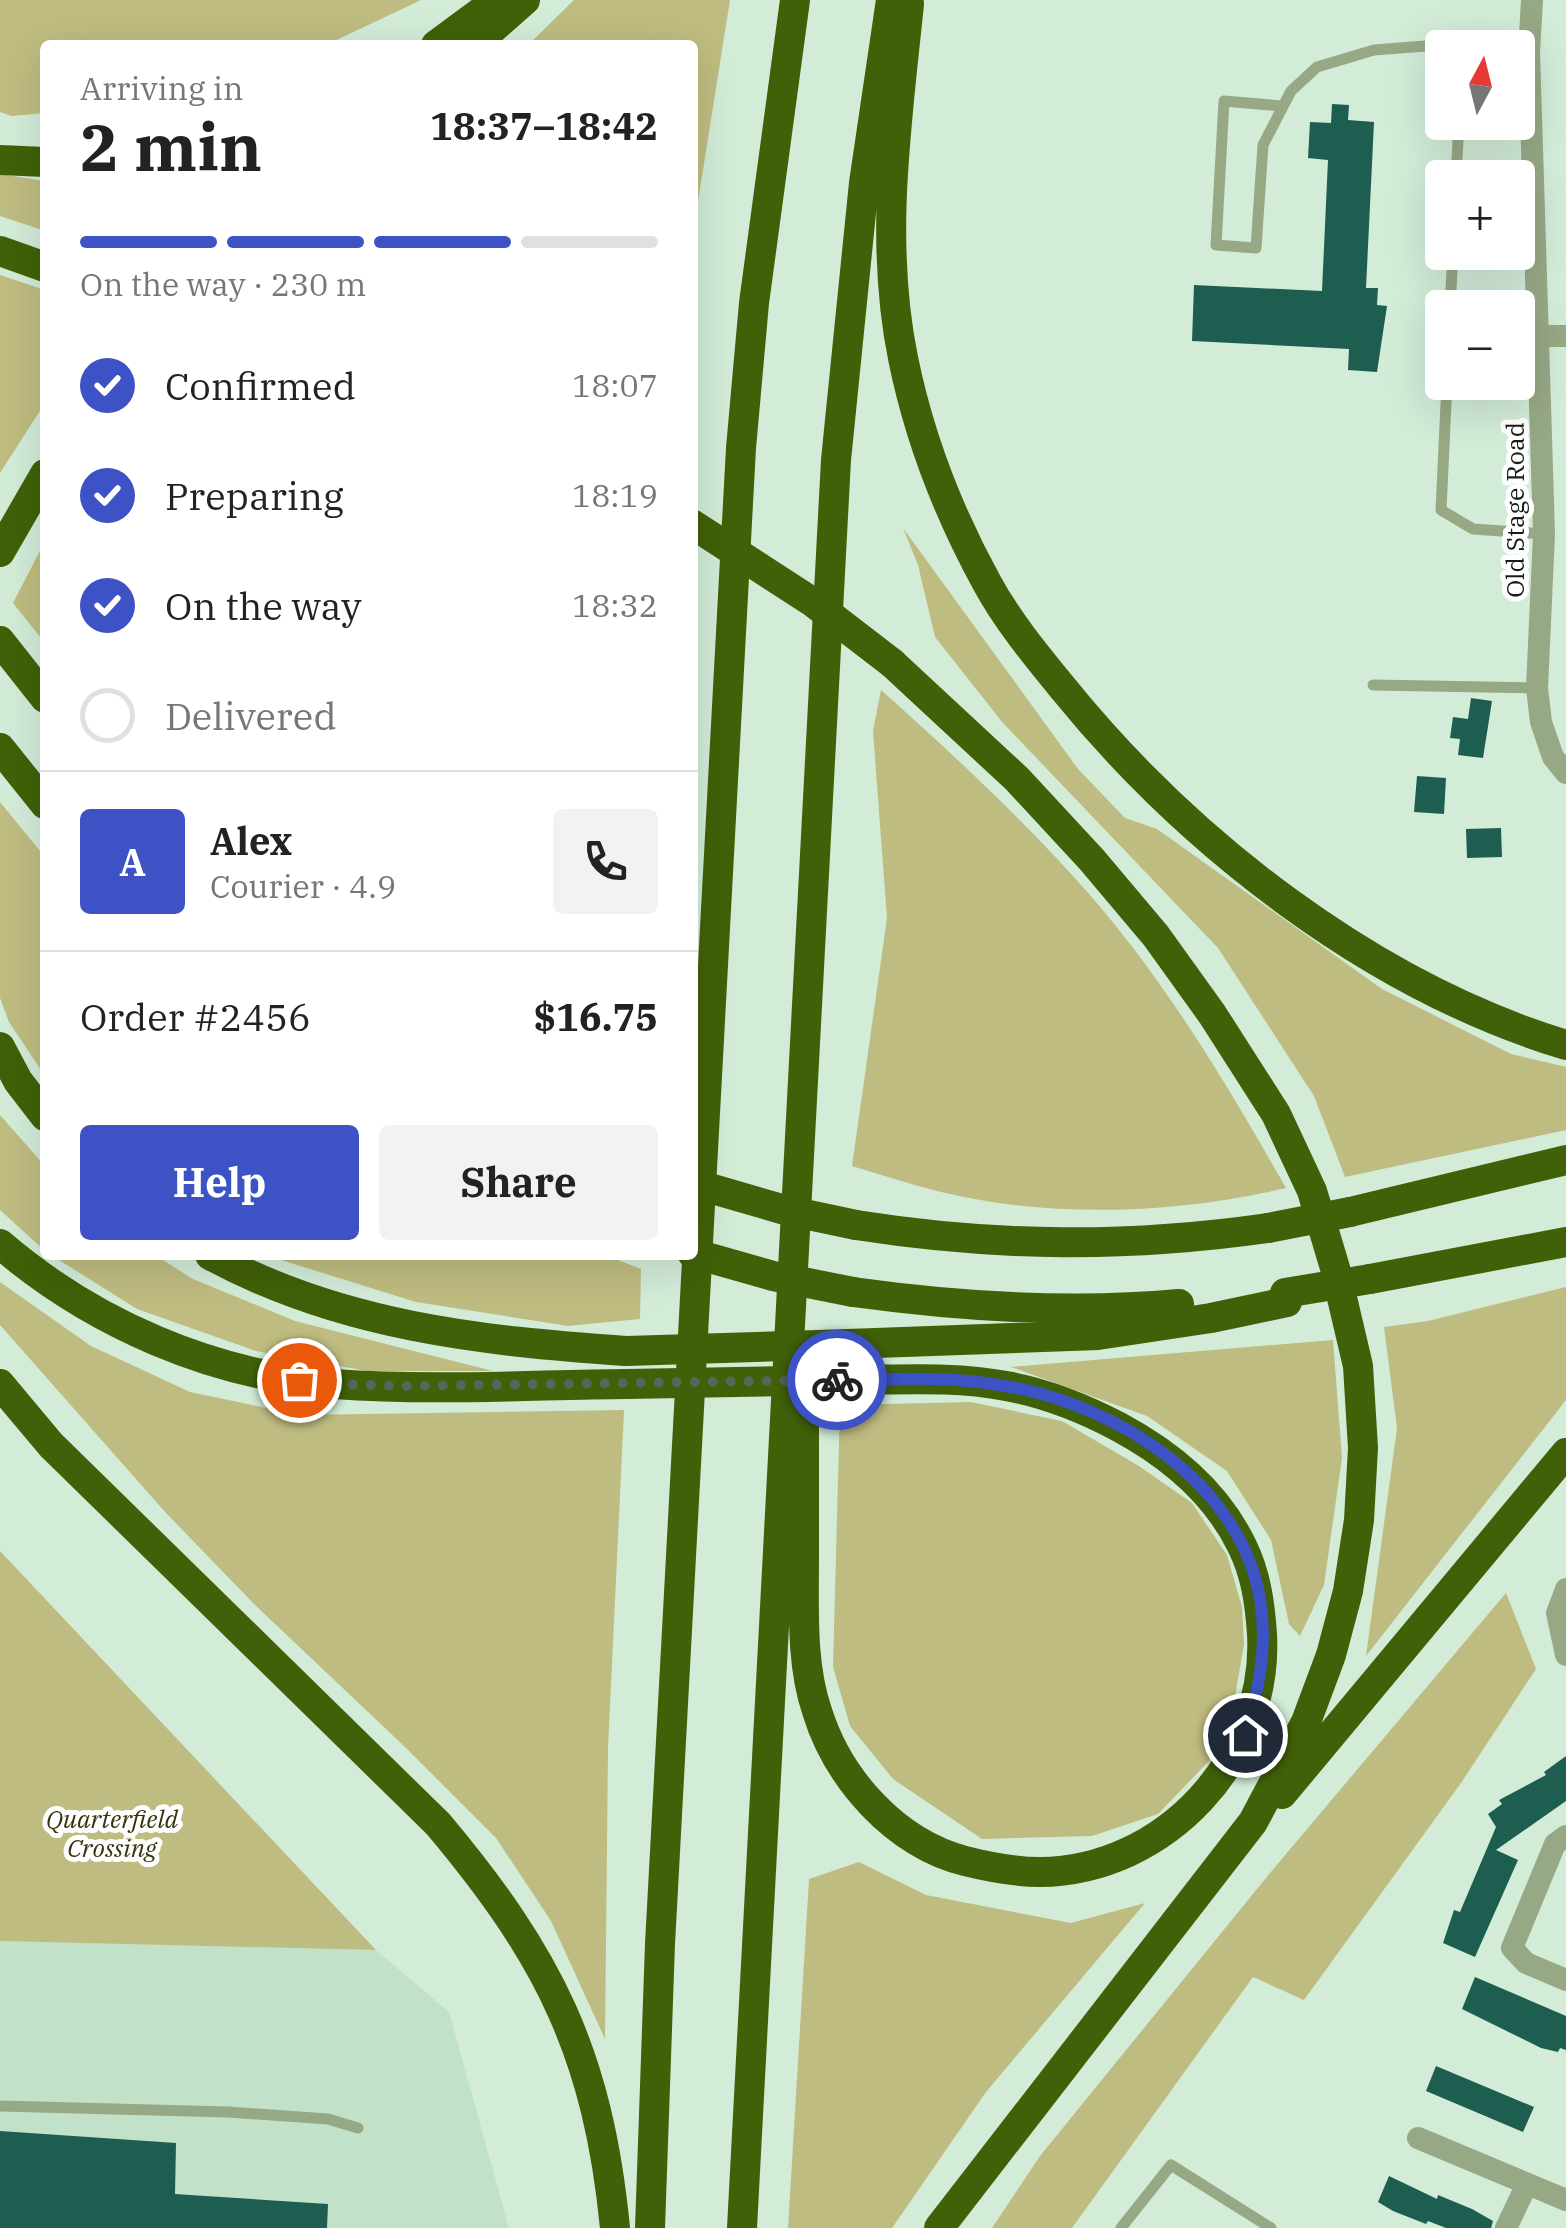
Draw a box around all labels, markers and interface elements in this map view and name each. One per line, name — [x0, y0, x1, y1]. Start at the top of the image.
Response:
north arrow — [1425, 30, 1535, 140]
map controls — [1425, 30, 1535, 400]
text: Arriving in — [80, 67, 243, 109]
text: 18:37–18:42 — [430, 101, 658, 150]
text: 2 min — [80, 104, 262, 189]
button: + — [1425, 160, 1535, 270]
text: On the way · 230 m — [80, 263, 366, 305]
button: − — [1425, 290, 1535, 400]
icon: check — [80, 358, 135, 413]
text: Confirmed — [165, 361, 356, 410]
text: 18:07 — [572, 364, 658, 406]
street label: Old Stage Road — [1498, 422, 1531, 598]
icon: check — [80, 468, 135, 523]
text: Preparing — [165, 471, 344, 520]
text: 18:19 — [572, 474, 658, 516]
icon: check — [80, 578, 135, 633]
text: On the way — [165, 581, 362, 630]
text: 18:32 — [572, 584, 658, 626]
text: Delivered — [165, 691, 337, 740]
button: phone — [553, 809, 658, 914]
text: Alex — [210, 816, 292, 865]
text: A — [119, 837, 146, 886]
text: Courier · 4.9 — [210, 865, 396, 907]
text: Order #2456 — [80, 992, 311, 1041]
text: $16.75 — [533, 992, 658, 1041]
button: Help — [80, 1125, 359, 1240]
button: Share — [379, 1125, 658, 1240]
courier — [787, 1330, 887, 1430]
pin — [257, 1338, 342, 1423]
icon: bag — [272, 1353, 327, 1408]
icon: bike — [810, 1353, 865, 1408]
pin — [1203, 1693, 1288, 1778]
icon: home — [1218, 1708, 1273, 1763]
park label: Quarterfield Crossing — [46, 1802, 178, 1864]

